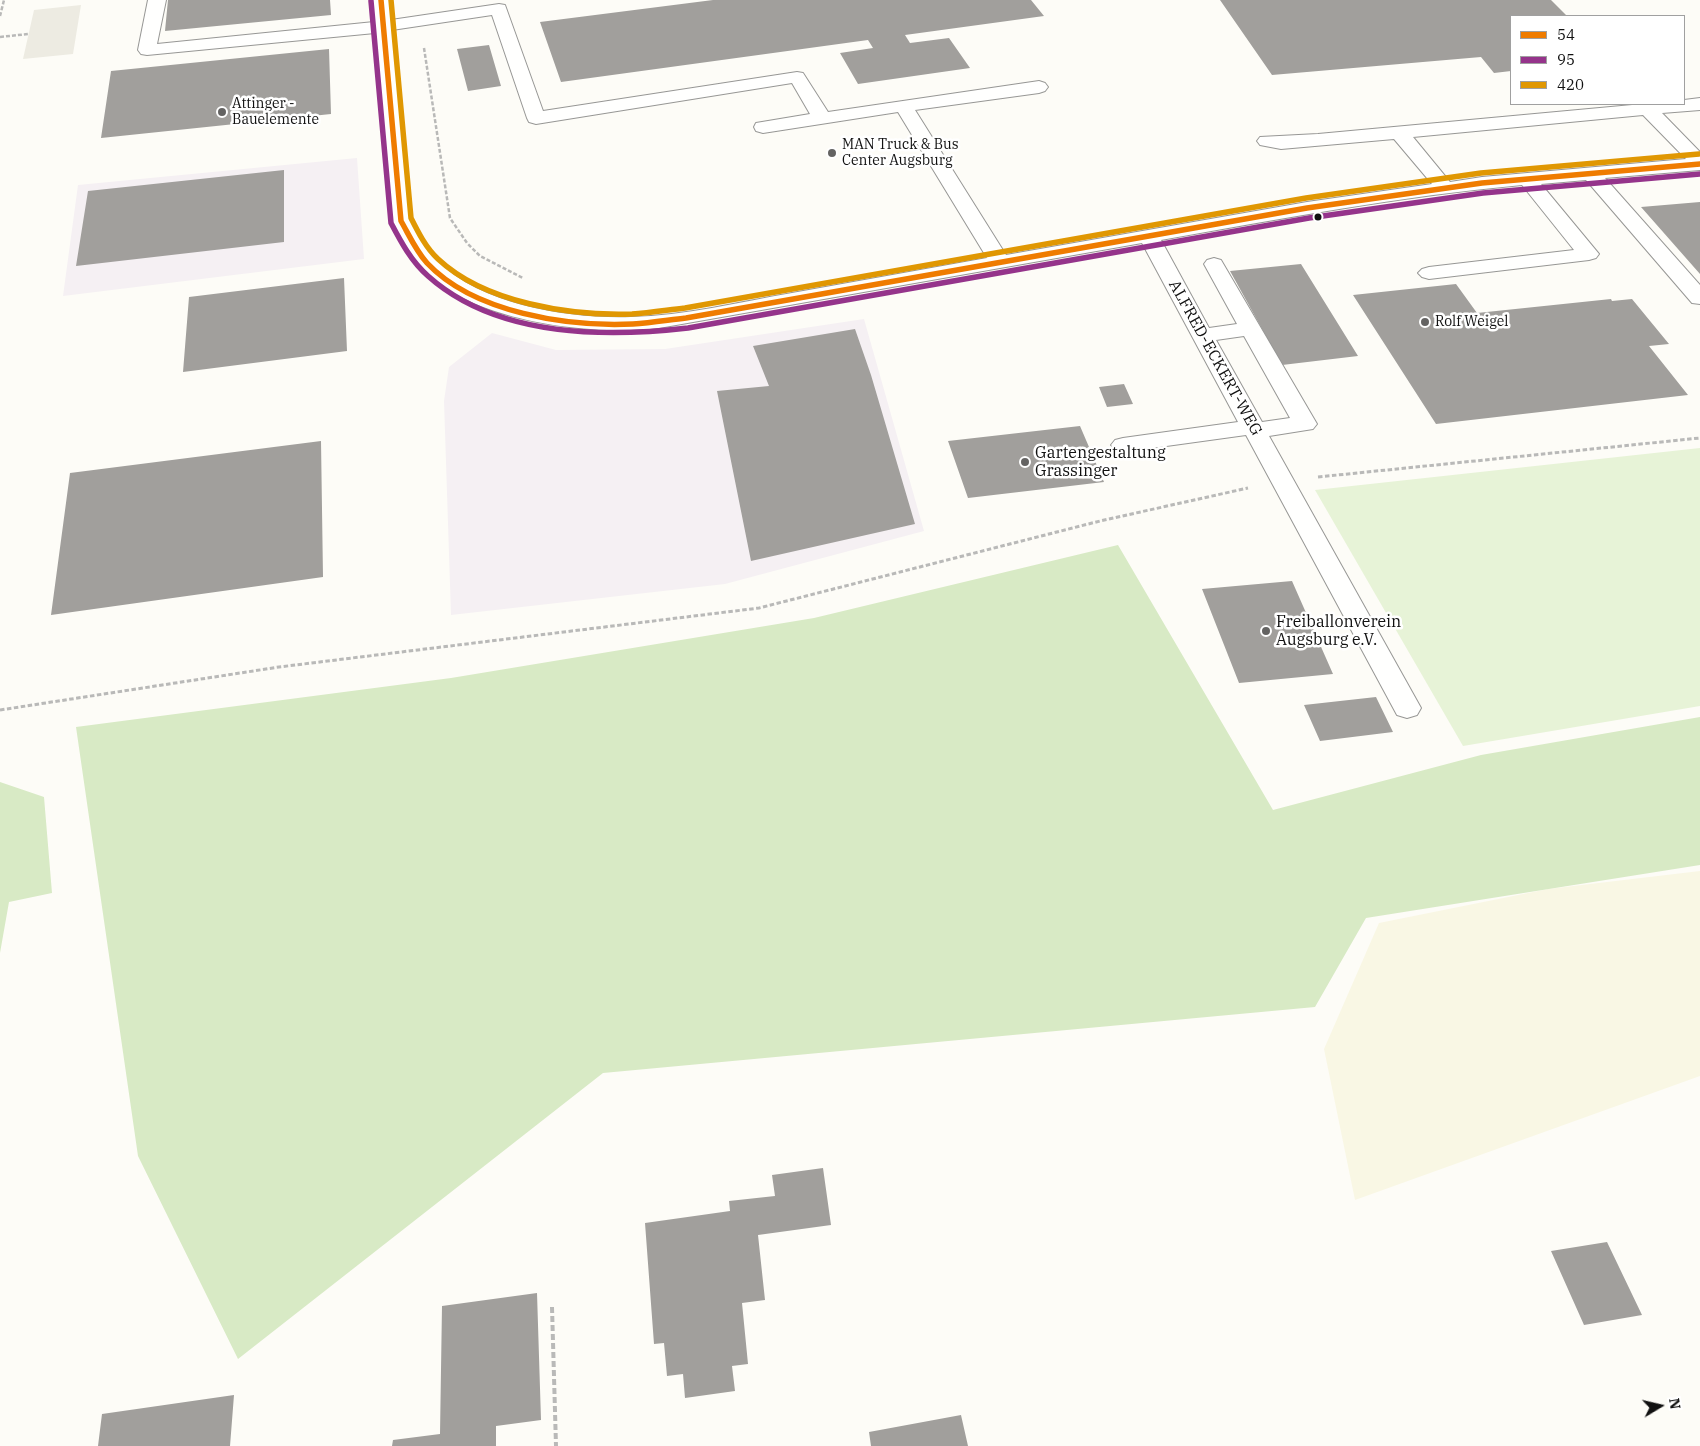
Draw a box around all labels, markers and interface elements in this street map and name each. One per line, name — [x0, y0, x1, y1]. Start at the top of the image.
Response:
legend — [1510, 15, 1685, 105]
text: 54 — [1557, 25, 1575, 44]
text: 95 — [1557, 50, 1575, 69]
text: 420 — [1557, 75, 1584, 94]
place label: Attinger - Bauelemente — [232, 96, 319, 128]
marker: Attinger - Bauelemente — [216, 106, 228, 118]
place label: MAN Truck & Bus Center Augsburg — [842, 137, 959, 170]
marker: MAN Truck & Bus Center Augsburg — [826, 147, 838, 159]
unlabelled marker — [1313, 212, 1323, 222]
street label: ALFRED-ECKERT-WEG — [1164, 277, 1266, 439]
place label: Rolf Weigel — [1435, 314, 1508, 330]
marker: Rolf Weigel — [1419, 316, 1431, 328]
place label: Gartengestaltung Grassinger — [1035, 443, 1166, 481]
marker: Gartengestaltung Grassinger — [1019, 456, 1031, 468]
place label: Freiballonverein Augsburg e.V. — [1276, 612, 1401, 650]
marker: Freiballonverein Augsburg e.V. — [1260, 625, 1272, 637]
north arrow — [1635, 1381, 1685, 1431]
text: N — [1665, 1397, 1685, 1411]

